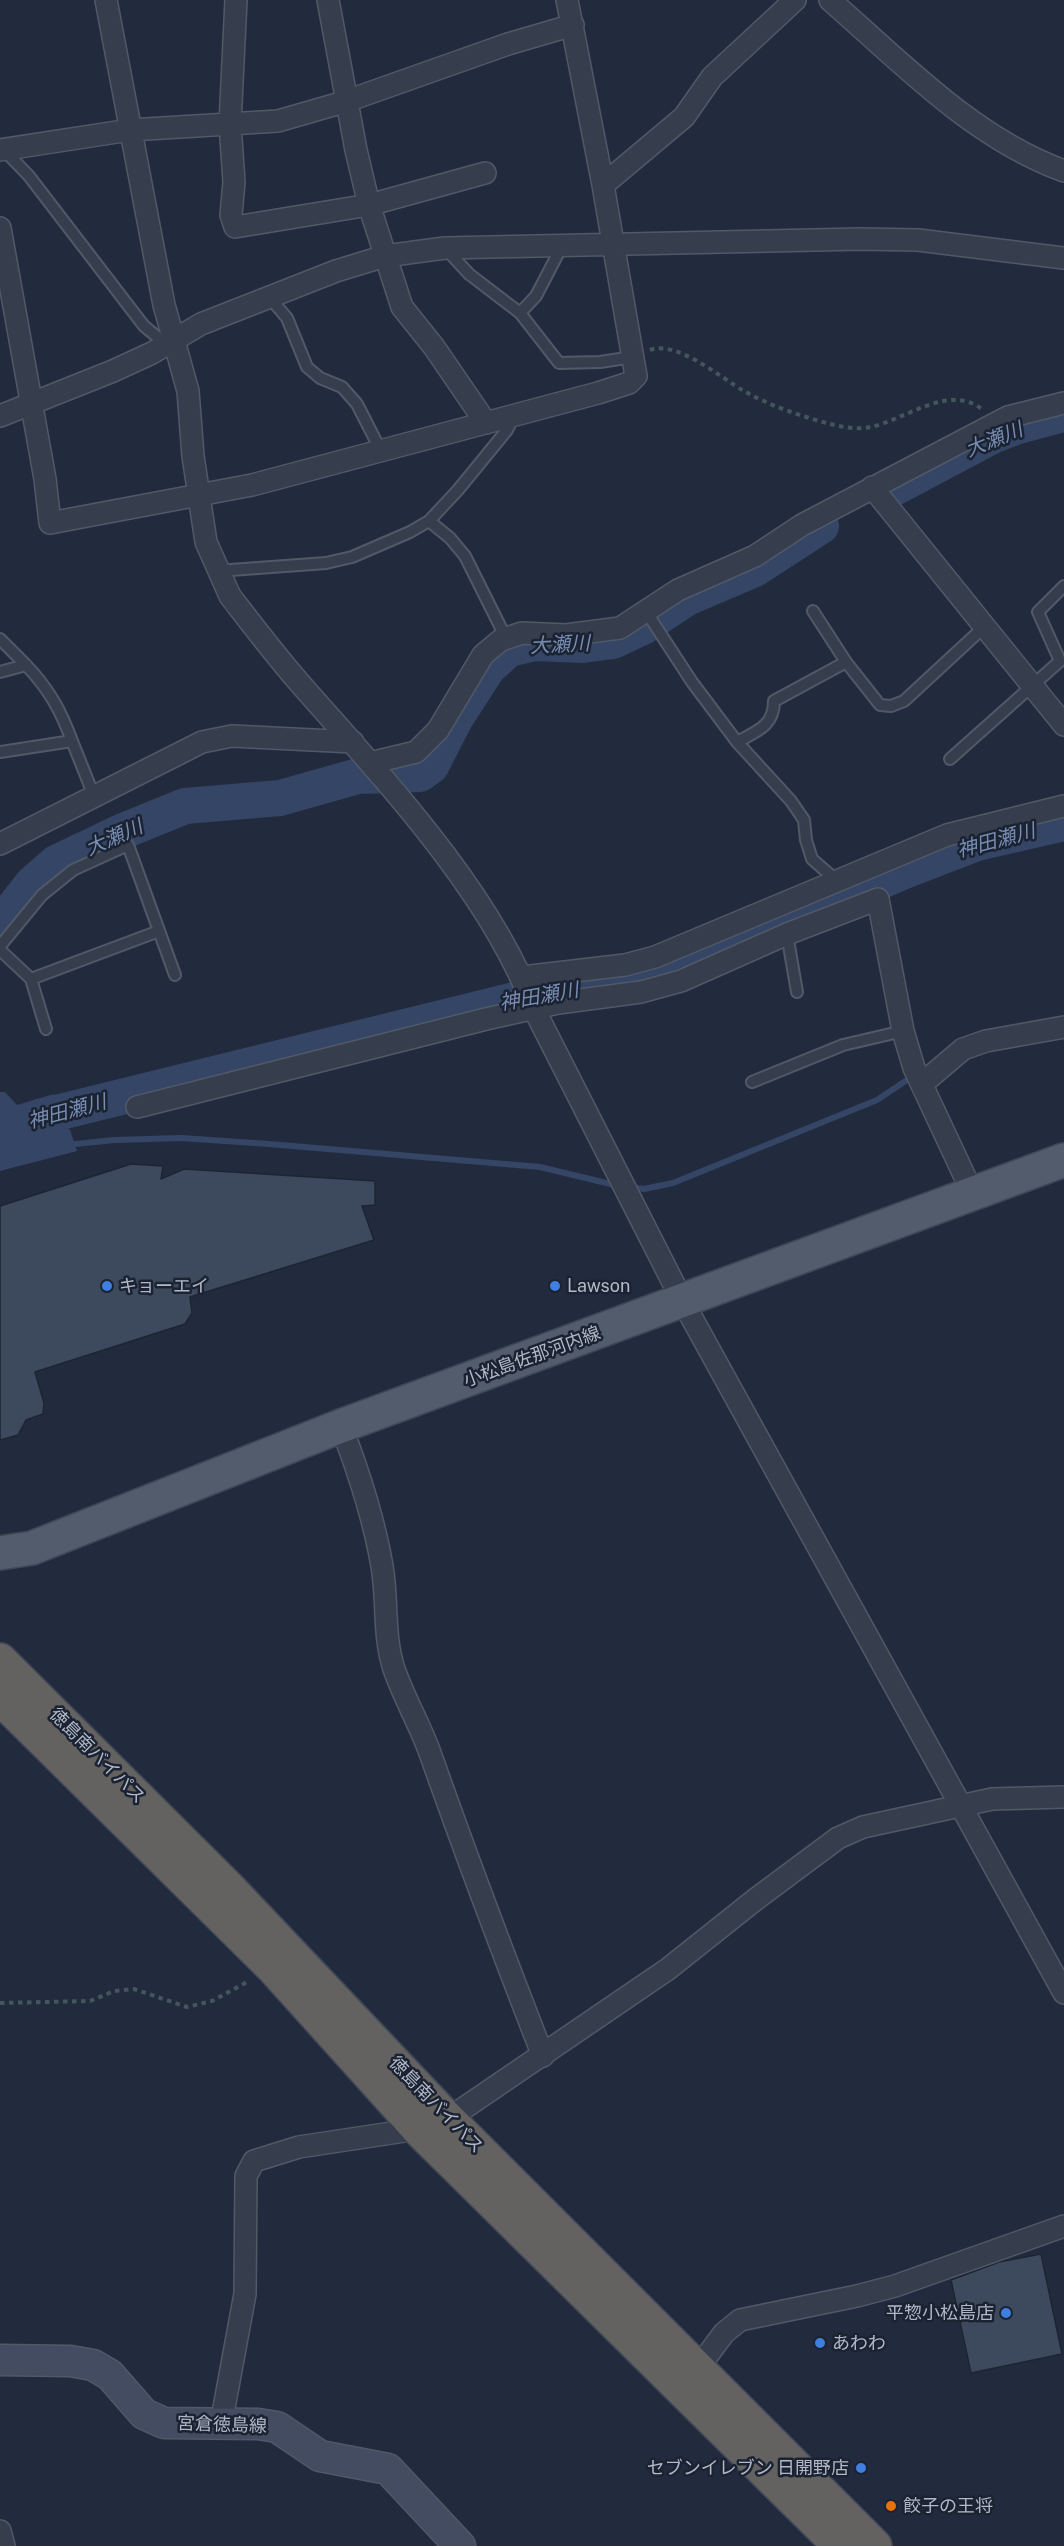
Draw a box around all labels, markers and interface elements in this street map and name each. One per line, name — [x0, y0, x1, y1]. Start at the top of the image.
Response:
water label: 大瀬川 — [962, 418, 1026, 462]
water label: 大瀬川 — [529, 631, 591, 659]
water label: 大瀬川 — [82, 815, 146, 861]
water label: 神田瀬川 — [954, 819, 1038, 863]
water label: 神田瀬川 — [498, 978, 580, 1016]
water label: 神田瀬川 — [25, 1090, 109, 1134]
place label: キョーエイ — [119, 1275, 209, 1297]
place label: Lawson — [567, 1275, 630, 1297]
marker: キョーエイ — [100, 1279, 114, 1293]
marker: Lawson — [548, 1279, 562, 1293]
street label: 小松島佐那河内線 — [461, 1322, 603, 1392]
street label: 徳島南バイパス — [45, 1704, 149, 1808]
street label: 徳島南バイパス — [384, 2052, 488, 2158]
place label: 平惣小松島店 — [886, 2302, 994, 2324]
marker: 平惣小松島店 — [999, 2306, 1013, 2320]
place label: あわわ — [832, 2332, 886, 2354]
marker: あわわ — [813, 2336, 827, 2350]
street label: 宮倉徳島線 — [177, 2413, 267, 2437]
place label: セブンイレブン 日開野店 — [647, 2457, 849, 2479]
marker: セブンイレブン 日開野店 — [854, 2461, 868, 2475]
place label: 餃子の王将 — [903, 2495, 993, 2517]
marker: 餃子の王将 — [884, 2499, 898, 2513]

